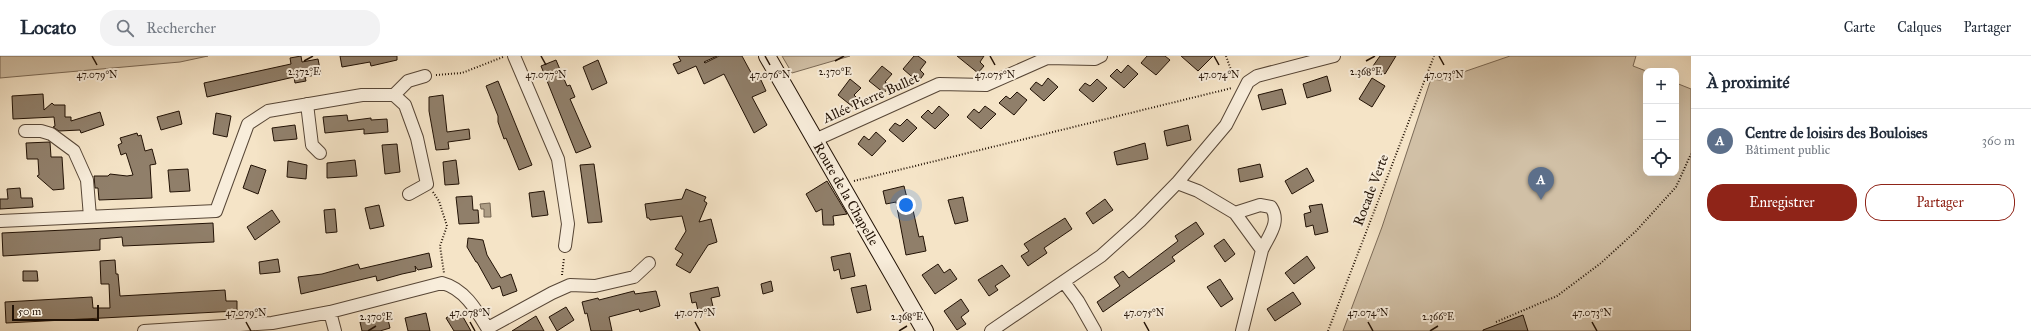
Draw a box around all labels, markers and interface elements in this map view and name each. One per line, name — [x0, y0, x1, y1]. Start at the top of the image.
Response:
search box — [100, 10, 380, 46]
text: Locato — [20, 16, 76, 39]
icon: search — [114, 17, 136, 39]
text: Rechercher — [146, 19, 216, 37]
text: Carte — [1844, 19, 1875, 36]
text: Calques — [1897, 19, 1942, 36]
text: Partager — [1964, 19, 2011, 36]
text: 2.372°E — [288, 66, 320, 78]
text: 2.370°E — [818, 66, 852, 78]
text: 2.368°E — [1350, 66, 1382, 78]
map controls — [1643, 68, 1679, 176]
button: + — [1643, 68, 1679, 104]
text: 47.079°N — [76, 69, 118, 81]
text: 47.077°N — [525, 69, 567, 81]
text: 47.076°N — [750, 69, 791, 81]
street label: Allée Pierre Bullet — [819, 69, 922, 127]
text: 47.075°N — [975, 69, 1016, 81]
text: 47.074°N — [1198, 69, 1240, 81]
text: 47.073°N — [1424, 69, 1464, 81]
text: À proximité — [1707, 72, 1790, 93]
button: − — [1643, 104, 1679, 140]
text: Centre de loisirs des Bouloises — [1745, 124, 1928, 142]
text: A — [1716, 133, 1724, 149]
text: 360 m — [1982, 133, 2015, 149]
street label: Route de la Chapelle — [810, 139, 882, 249]
button: locate — [1643, 140, 1679, 176]
text: Bâtiment public — [1745, 142, 1830, 158]
street label: Rocade Verte — [1350, 152, 1392, 228]
pin: A — [1528, 167, 1554, 200]
button: Enregistrer — [1707, 184, 1857, 221]
button: Partager — [1865, 184, 2015, 221]
your location — [896, 195, 916, 215]
scale bar — [12, 303, 99, 322]
text: 50 m — [18, 305, 41, 318]
text: 47.079°N — [225, 307, 267, 319]
text: 47.078°N — [449, 307, 491, 319]
text: 47.077°N — [674, 307, 716, 319]
text: 47.075°N — [1124, 307, 1165, 319]
text: 47.074°N — [1347, 307, 1389, 319]
text: 47.073°N — [1572, 307, 1612, 319]
text: 2.370°E — [359, 311, 393, 323]
text: 2.368°E — [891, 311, 923, 323]
text: 2.366°E — [1422, 311, 1454, 323]

